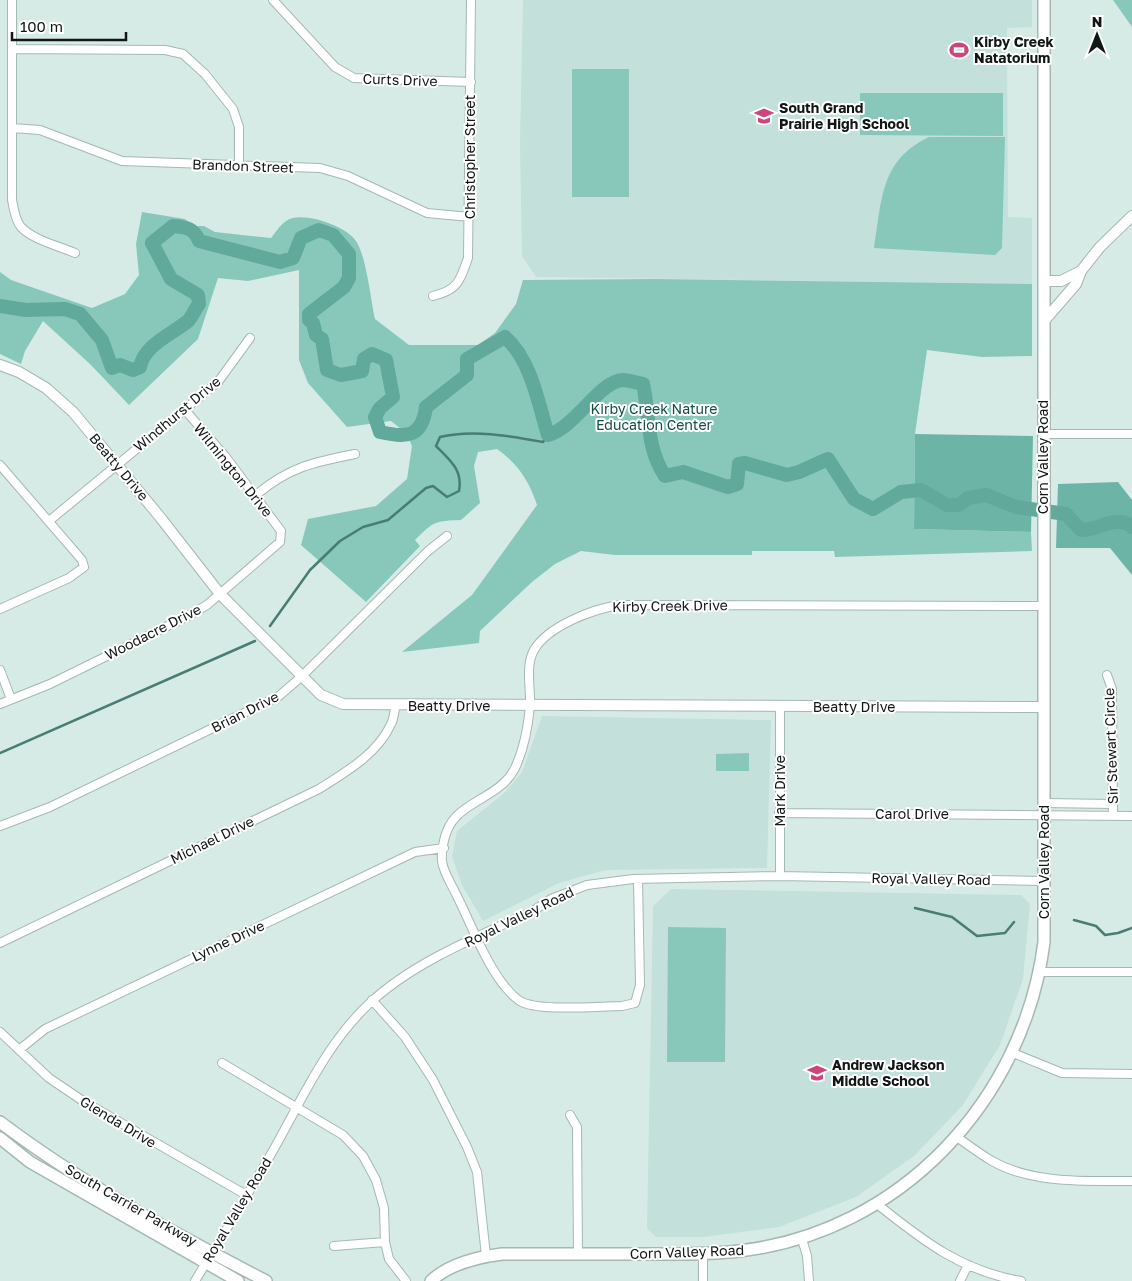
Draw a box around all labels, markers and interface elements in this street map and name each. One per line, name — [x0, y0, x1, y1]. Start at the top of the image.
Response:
scale bar — [12, 10, 126, 42]
north arrow — [1072, 10, 1122, 60]
text: N — [1092, 13, 1102, 30]
text: 100 m — [20, 17, 63, 35]
place label: Kirby Creek Natatorium — [974, 33, 1054, 66]
sports icon: Kirby Creek Natatorium — [948, 39, 970, 61]
street label: Curts Drive — [362, 70, 438, 89]
street label: Christopher Street — [461, 95, 478, 219]
place label: South Grand Prairie High School — [779, 99, 909, 132]
school or university icon: South Grand Prairie High School — [753, 105, 775, 127]
street label: Brandon Street — [192, 155, 294, 176]
street label: Windhurst Drive — [130, 372, 224, 455]
park label: Kirby Creek Nature Education Center — [591, 400, 717, 433]
street label: Corn Valley Road — [1034, 400, 1051, 514]
street label: Wilmington Drive — [190, 419, 276, 520]
street label: Beatty Drive — [86, 430, 152, 504]
street label: Kirby Creek Drive — [612, 596, 728, 615]
street label: Woodacre Drive — [102, 600, 204, 663]
street label: Brian Drive — [208, 687, 281, 736]
street label: Sir Stewart Circle — [1100, 688, 1121, 804]
street label: Beatty Drive — [408, 697, 490, 714]
street label: Beatty Drive — [813, 698, 895, 715]
street label: Mark Drive — [771, 755, 788, 827]
street label: Carol Drive — [875, 805, 949, 822]
street label: Corn Valley Road — [1035, 805, 1052, 919]
street label: Michael Drive — [167, 812, 256, 867]
street label: Royal Valley Road — [871, 869, 991, 888]
street label: Royal Valley Road — [461, 883, 576, 950]
street label: Lynne Drive — [189, 916, 267, 965]
place label: Andrew Jackson Middle School — [832, 1056, 945, 1089]
school or university icon: Andrew Jackson Middle School — [806, 1062, 828, 1084]
street label: Glenda Drive — [77, 1092, 159, 1151]
street label: Royal Valley Road — [198, 1154, 275, 1265]
street label: South Carrier Parkway — [62, 1160, 200, 1249]
street label: Corn Valley Road — [630, 1241, 744, 1262]

